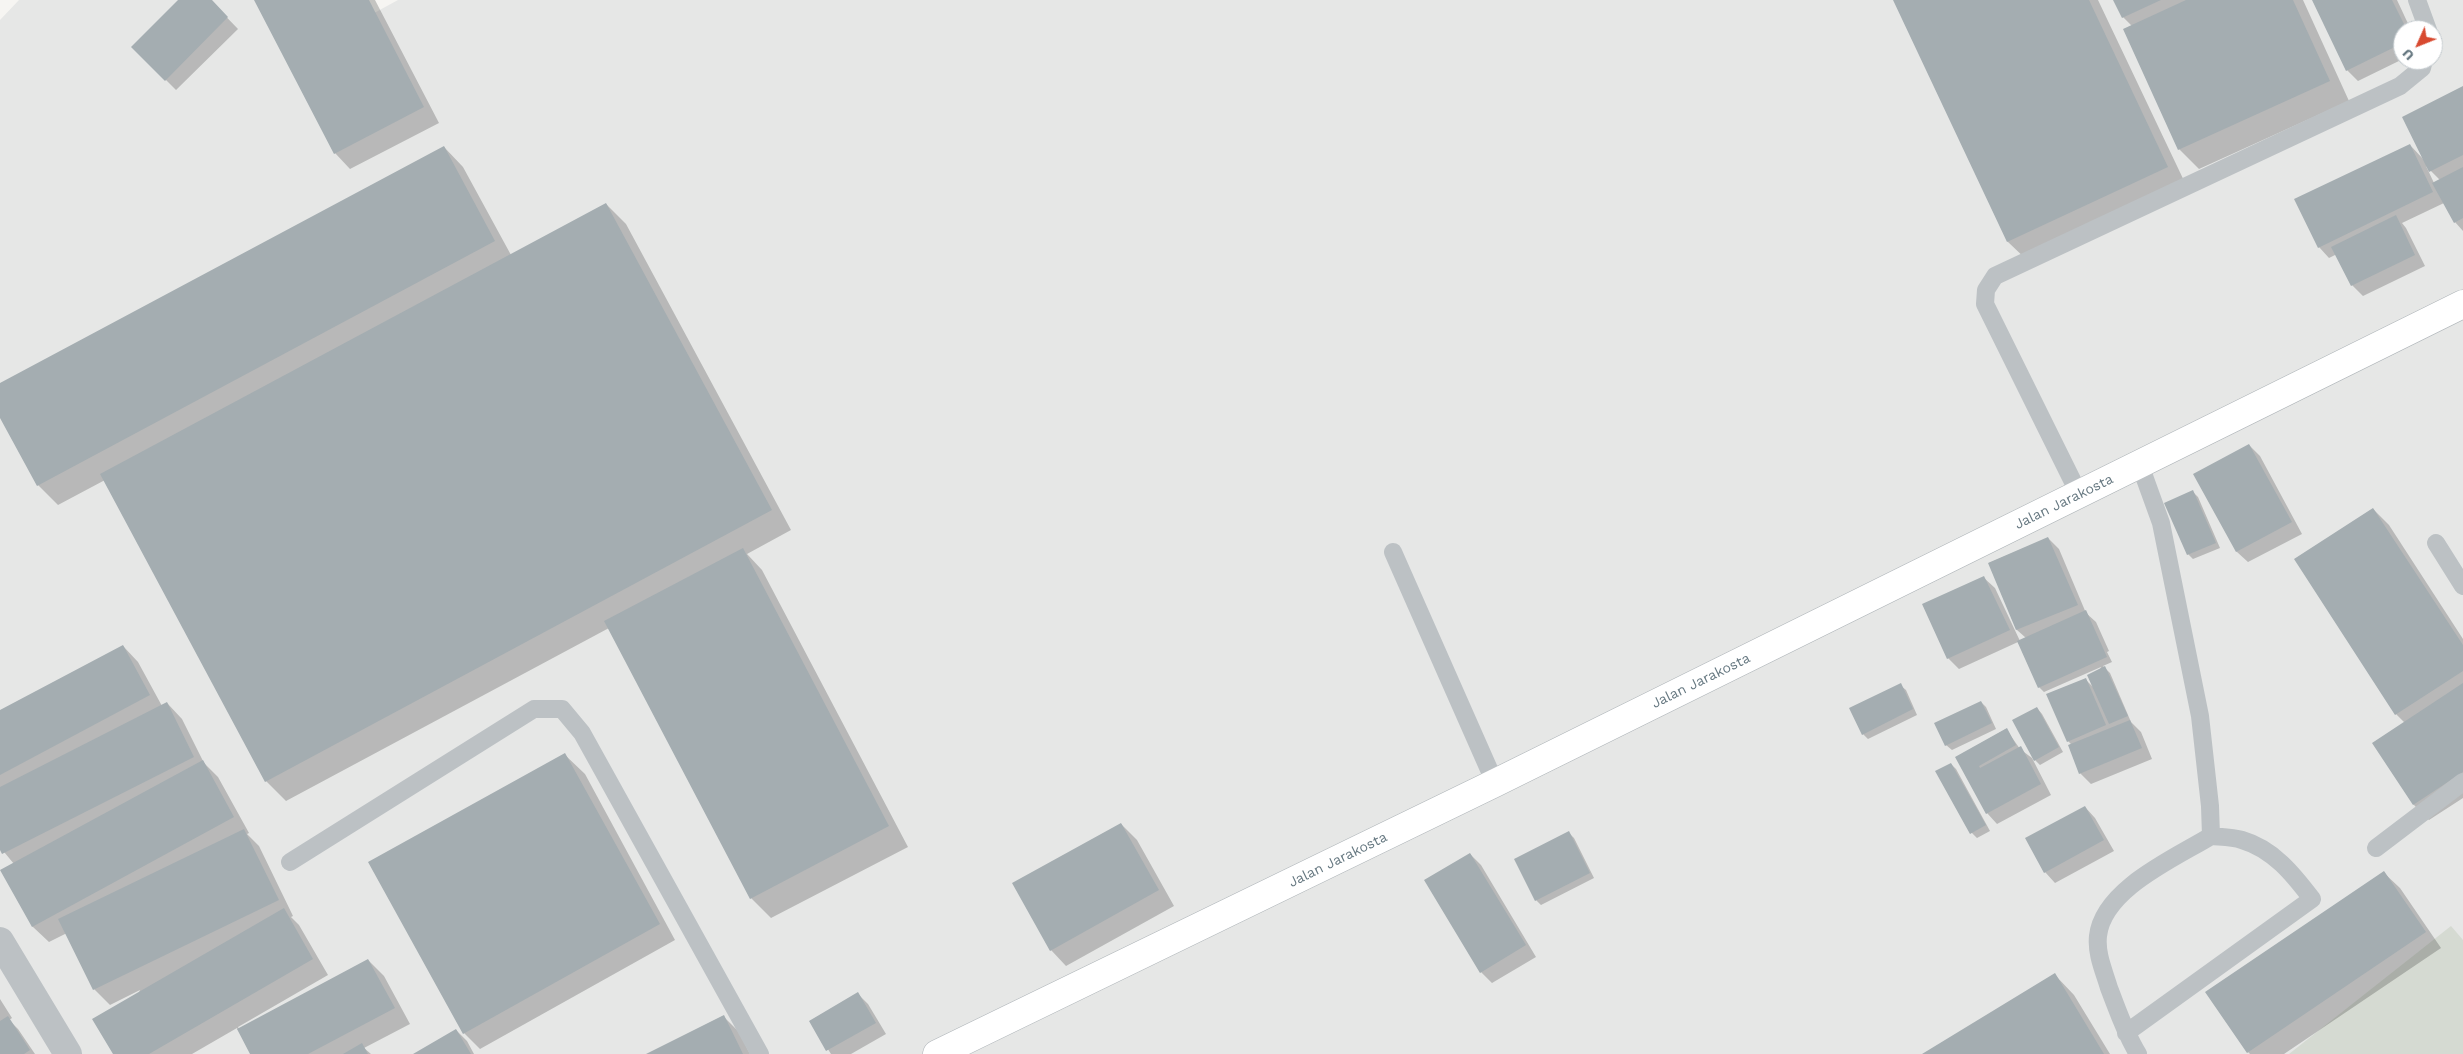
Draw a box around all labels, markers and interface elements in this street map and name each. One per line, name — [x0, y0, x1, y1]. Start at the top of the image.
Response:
north arrow — [2393, 20, 2443, 70]
text: U — [2399, 46, 2417, 64]
street label: Jalan Jarakosta — [2012, 471, 2116, 533]
street label: Jalan Jarakosta — [1649, 650, 1753, 712]
street label: Jalan Jarakosta — [1286, 829, 1390, 891]

